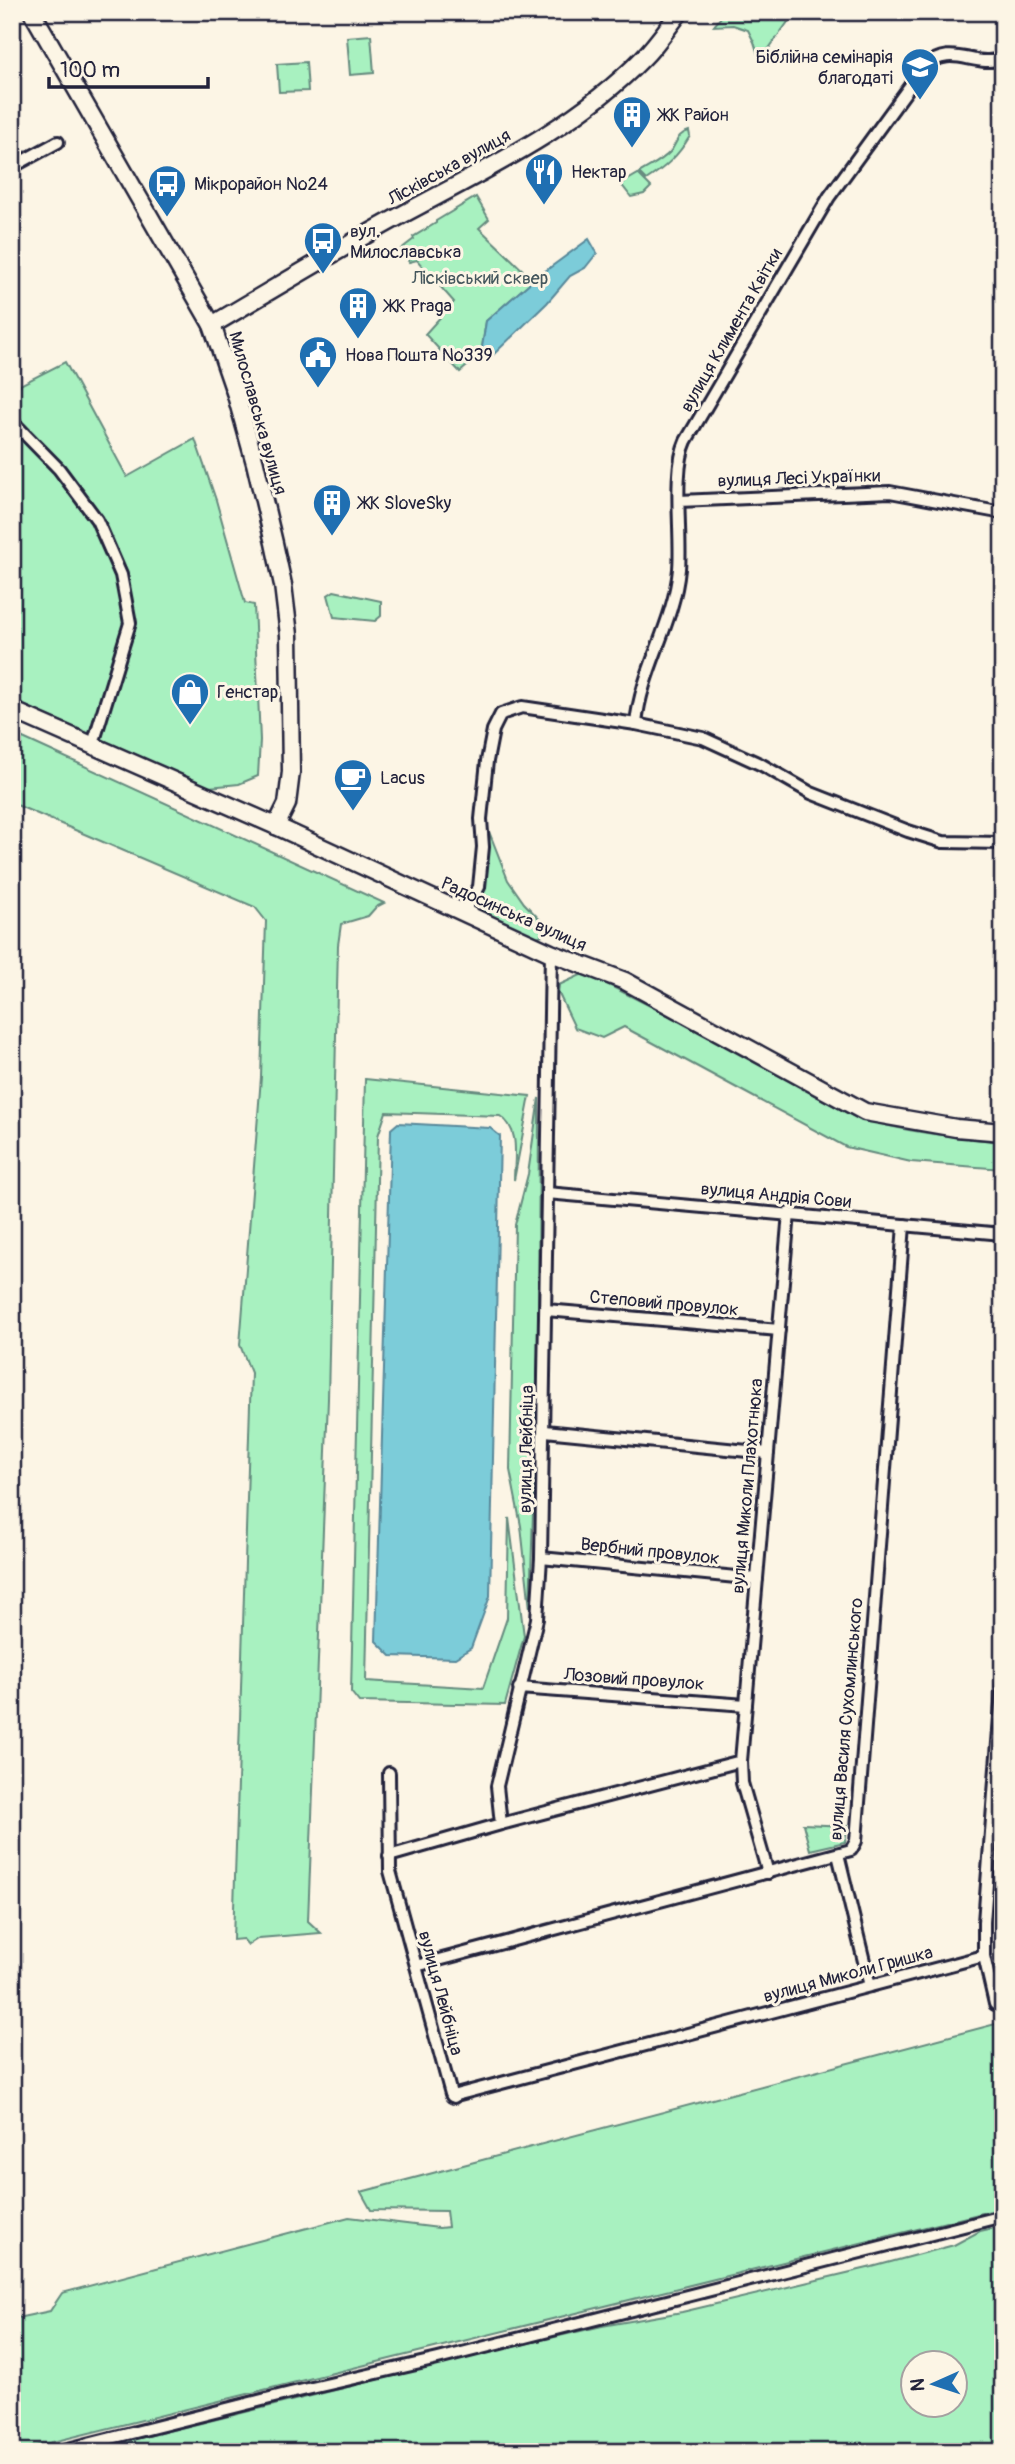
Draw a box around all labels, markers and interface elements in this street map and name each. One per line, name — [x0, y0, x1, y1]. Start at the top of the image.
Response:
scale bar — [49, 46, 208, 90]
place label: Біблійна семінарія благодаті — [755, 46, 893, 90]
school or university icon: Біблійна семінарія благодаті — [899, 46, 941, 101]
text: 100 m — [60, 57, 120, 84]
building icon: ЖК Район — [611, 94, 653, 149]
place label: ЖК Район — [656, 104, 729, 127]
street label: Лісківська вулиця — [383, 124, 515, 211]
restaurant icon: Нектар — [523, 151, 565, 206]
place label: Нектар — [571, 161, 626, 184]
bus stop icon: Мікрорайон №24 — [146, 163, 188, 218]
place label: Мікрорайон №24 — [194, 173, 329, 196]
bus stop icon: вул. Милославська — [302, 220, 344, 275]
place label: вул. Милославська — [350, 220, 461, 264]
street label: вулиця Климента Квітки — [675, 244, 788, 416]
park label: Лісківський сквер — [411, 267, 548, 290]
building icon: ЖК Praga — [337, 285, 379, 340]
place label: ЖК Praga — [382, 295, 452, 318]
street label: Милославська вулиця — [223, 329, 292, 497]
public building icon: Нова Пошта №339 — [297, 334, 339, 389]
place label: Нова Пошта №339 — [345, 344, 493, 367]
street label: вулиця Лесі Українки — [717, 464, 881, 493]
building icon: ЖК SloveSky — [311, 482, 353, 537]
place label: ЖК SloveSky — [356, 492, 451, 515]
shop icon: Генстар — [169, 671, 211, 726]
place label: Генстар — [217, 681, 278, 704]
cafe icon: Lacus — [332, 757, 374, 812]
place label: Lacus — [380, 767, 425, 790]
street label: Радосинська вулиця — [438, 872, 590, 957]
street label: вулиця Андрія Сови — [700, 1177, 852, 1214]
street label: Степовий провулок — [588, 1286, 739, 1321]
street label: вулиця Миколи Плахотнюка — [727, 1377, 768, 1595]
street label: вулиця Лейбніца — [514, 1385, 539, 1513]
street label: Вербний провулок — [579, 1533, 721, 1570]
street label: вулиця Василя Сухомлинського — [824, 1597, 869, 1841]
street label: Лозовий провулок — [562, 1663, 705, 1696]
street label: вулиця Лейбніца — [413, 1928, 468, 2058]
street label: вулиця Миколи Гришка — [761, 1941, 935, 2008]
north arrow — [900, 2348, 970, 2418]
text: N — [906, 2378, 930, 2392]

